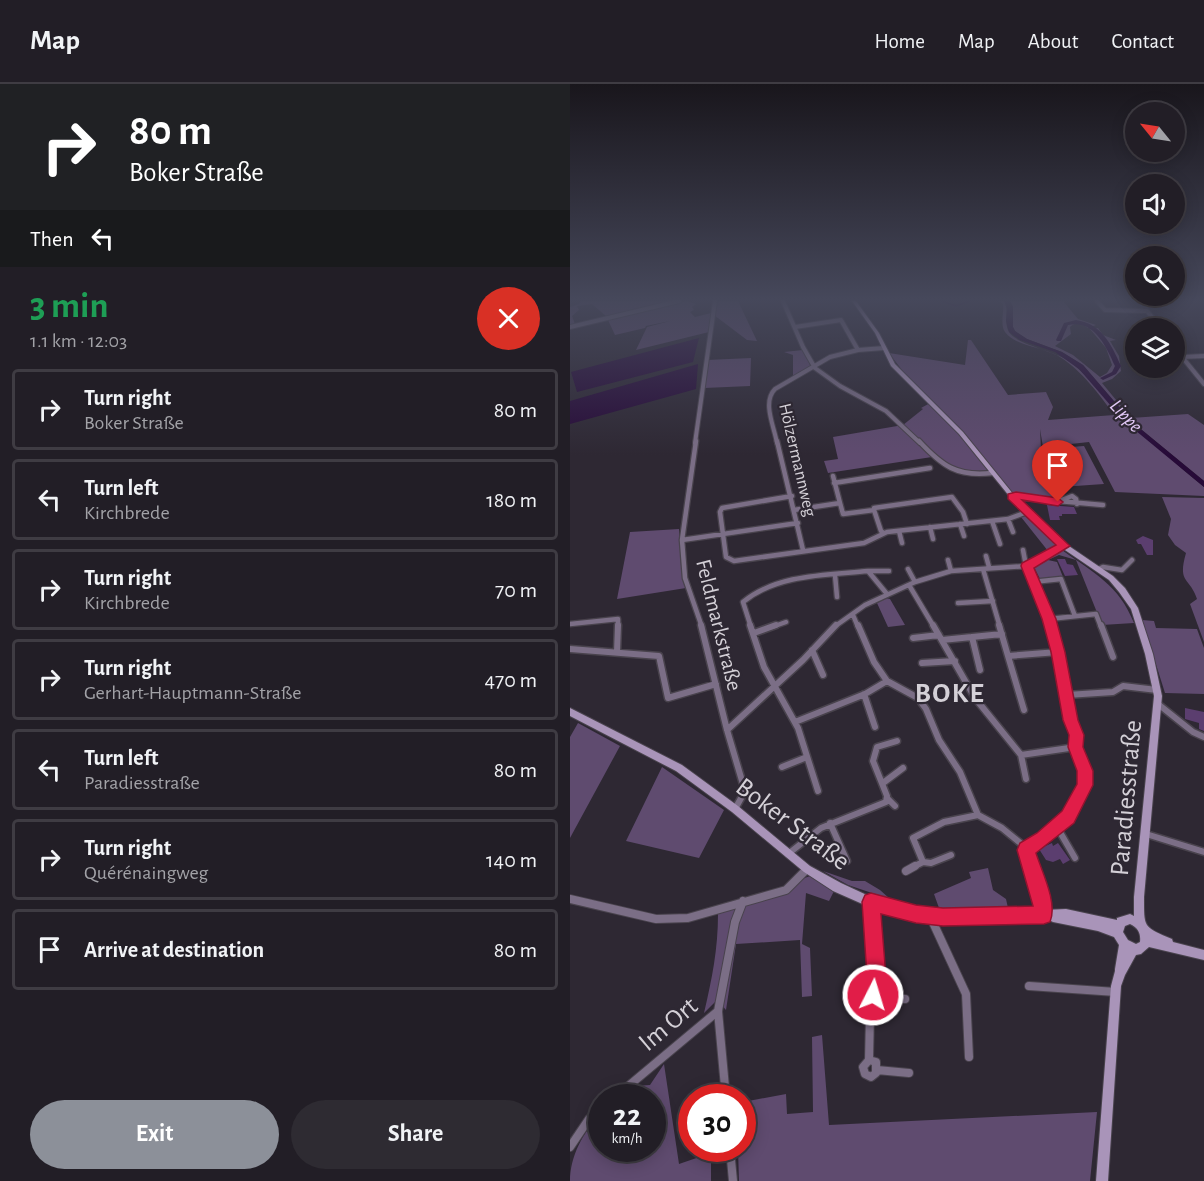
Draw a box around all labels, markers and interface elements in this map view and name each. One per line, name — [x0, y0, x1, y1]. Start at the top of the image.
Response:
text: Map — [30, 27, 80, 55]
text: Home — [874, 31, 925, 52]
text: Map — [958, 31, 995, 52]
text: About — [1028, 31, 1078, 52]
text: Contact — [1111, 31, 1174, 52]
north arrow — [1125, 102, 1185, 162]
map controls — [1125, 102, 1185, 378]
icon: right — [30, 108, 108, 186]
text: 80 m — [129, 110, 212, 152]
text: Boker Straße — [129, 159, 264, 186]
button: sound — [1125, 174, 1185, 234]
icon: left — [86, 222, 119, 255]
text: Then — [30, 228, 74, 250]
button: search — [1125, 246, 1185, 306]
button: close — [477, 287, 540, 350]
text: 3 min — [30, 288, 108, 324]
button: layers — [1125, 318, 1185, 378]
text: 1.1 km · 12:03 — [30, 331, 127, 351]
text: Turn right — [84, 387, 171, 409]
icon: right — [33, 393, 66, 426]
water label: Lippe — [1106, 396, 1146, 437]
text: 80 m — [494, 399, 537, 421]
street label: Hölzermannweg — [775, 402, 819, 519]
text: Boker Straße — [84, 413, 184, 433]
pin — [1032, 440, 1083, 502]
icon: arrive — [1041, 449, 1074, 482]
text: Turn left — [84, 477, 158, 499]
icon: left — [33, 483, 66, 516]
text: 180 m — [486, 489, 537, 511]
text: Kirchbrede — [84, 503, 170, 523]
street label: Feldmarkstraße — [692, 557, 746, 693]
text: Turn right — [84, 567, 171, 589]
icon: right — [33, 573, 66, 606]
text: 70 m — [495, 579, 537, 601]
text: Kirchbrede — [84, 593, 170, 613]
text: Turn right — [84, 657, 171, 679]
icon: right — [33, 663, 66, 696]
text: 470 m — [484, 669, 537, 691]
district label: BOKE — [915, 680, 985, 708]
text: Gerhart-Hauptmann-Straße — [84, 683, 301, 703]
street label: Paradiesstraße — [1106, 719, 1146, 877]
text: Turn left — [84, 747, 158, 769]
icon: left — [33, 753, 66, 786]
text: 80 m — [494, 759, 537, 781]
text: Paradiesstraße — [84, 773, 200, 793]
street label: Boker Straße — [731, 773, 855, 875]
text: Turn right — [84, 837, 171, 859]
icon: right — [33, 843, 66, 876]
text: 140 m — [486, 849, 537, 871]
text: Quérénaingweg — [84, 863, 208, 883]
icon: arrive — [33, 933, 66, 966]
text: Arrive at destination — [84, 939, 264, 961]
text: 80 m — [494, 939, 537, 961]
position arrow — [841, 963, 905, 1027]
street label: Im Ort — [633, 992, 703, 1056]
speed limit sign: 30 — [678, 1084, 756, 1162]
button: Exit — [30, 1100, 279, 1169]
button: Share — [291, 1100, 540, 1169]
text: 22 — [613, 1101, 641, 1131]
text: km/h — [612, 1131, 642, 1146]

